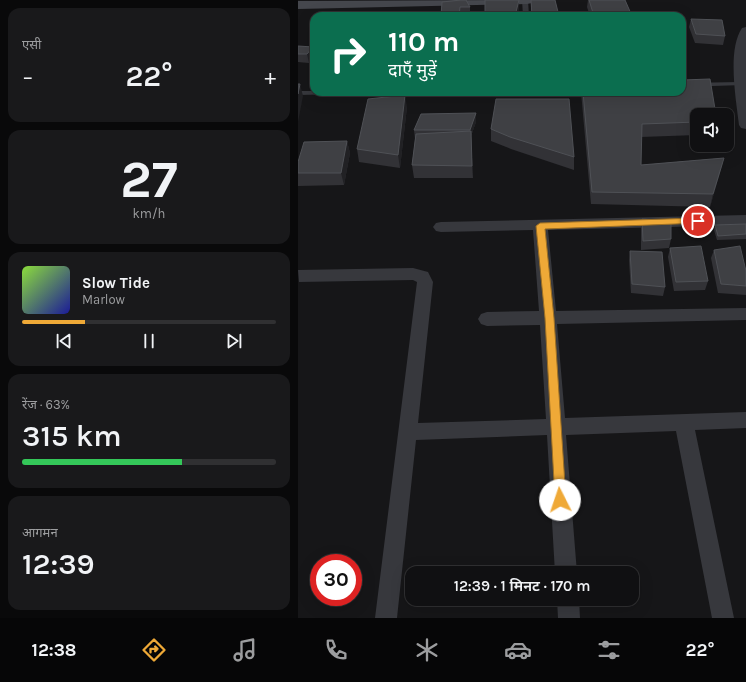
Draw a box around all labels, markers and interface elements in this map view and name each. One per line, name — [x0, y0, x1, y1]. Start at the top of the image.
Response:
text: 110 m — [388, 25, 459, 58]
icon: right — [322, 28, 374, 80]
text: एसी — [22, 37, 41, 52]
text: 22° — [125, 58, 173, 94]
text: दाएँ मुड़ें — [388, 59, 437, 81]
text: − — [22, 64, 34, 90]
text: + — [264, 64, 276, 90]
map controls — [690, 108, 734, 152]
button: sound — [690, 108, 734, 152]
text: 27 — [120, 149, 178, 210]
pin — [681, 204, 715, 238]
text: km/h — [133, 206, 165, 221]
icon: arrive — [687, 210, 709, 232]
text: Slow Tide — [82, 274, 150, 292]
text: Marlow — [82, 292, 125, 307]
icon: previous — [53, 330, 75, 352]
icon: pause — [138, 330, 160, 352]
icon: next — [223, 330, 245, 352]
text: रेंज · 63% — [22, 397, 70, 412]
text: 315 km — [22, 418, 122, 454]
position arrow — [539, 479, 581, 521]
text: आगमन — [22, 525, 58, 540]
text: 12:39 — [22, 546, 95, 582]
speed limit sign: 30 — [310, 554, 362, 606]
text: 12:39 · 1 मिनट · 170 m — [454, 577, 590, 595]
icon: directions — [140, 636, 168, 664]
icon: music — [231, 636, 259, 664]
icon: phone — [322, 636, 350, 664]
icon: climate — [413, 636, 441, 664]
icon: car — [504, 636, 532, 664]
icon: filters — [595, 636, 623, 664]
text: 12:38 — [32, 639, 77, 661]
text: 22° — [686, 639, 714, 661]

